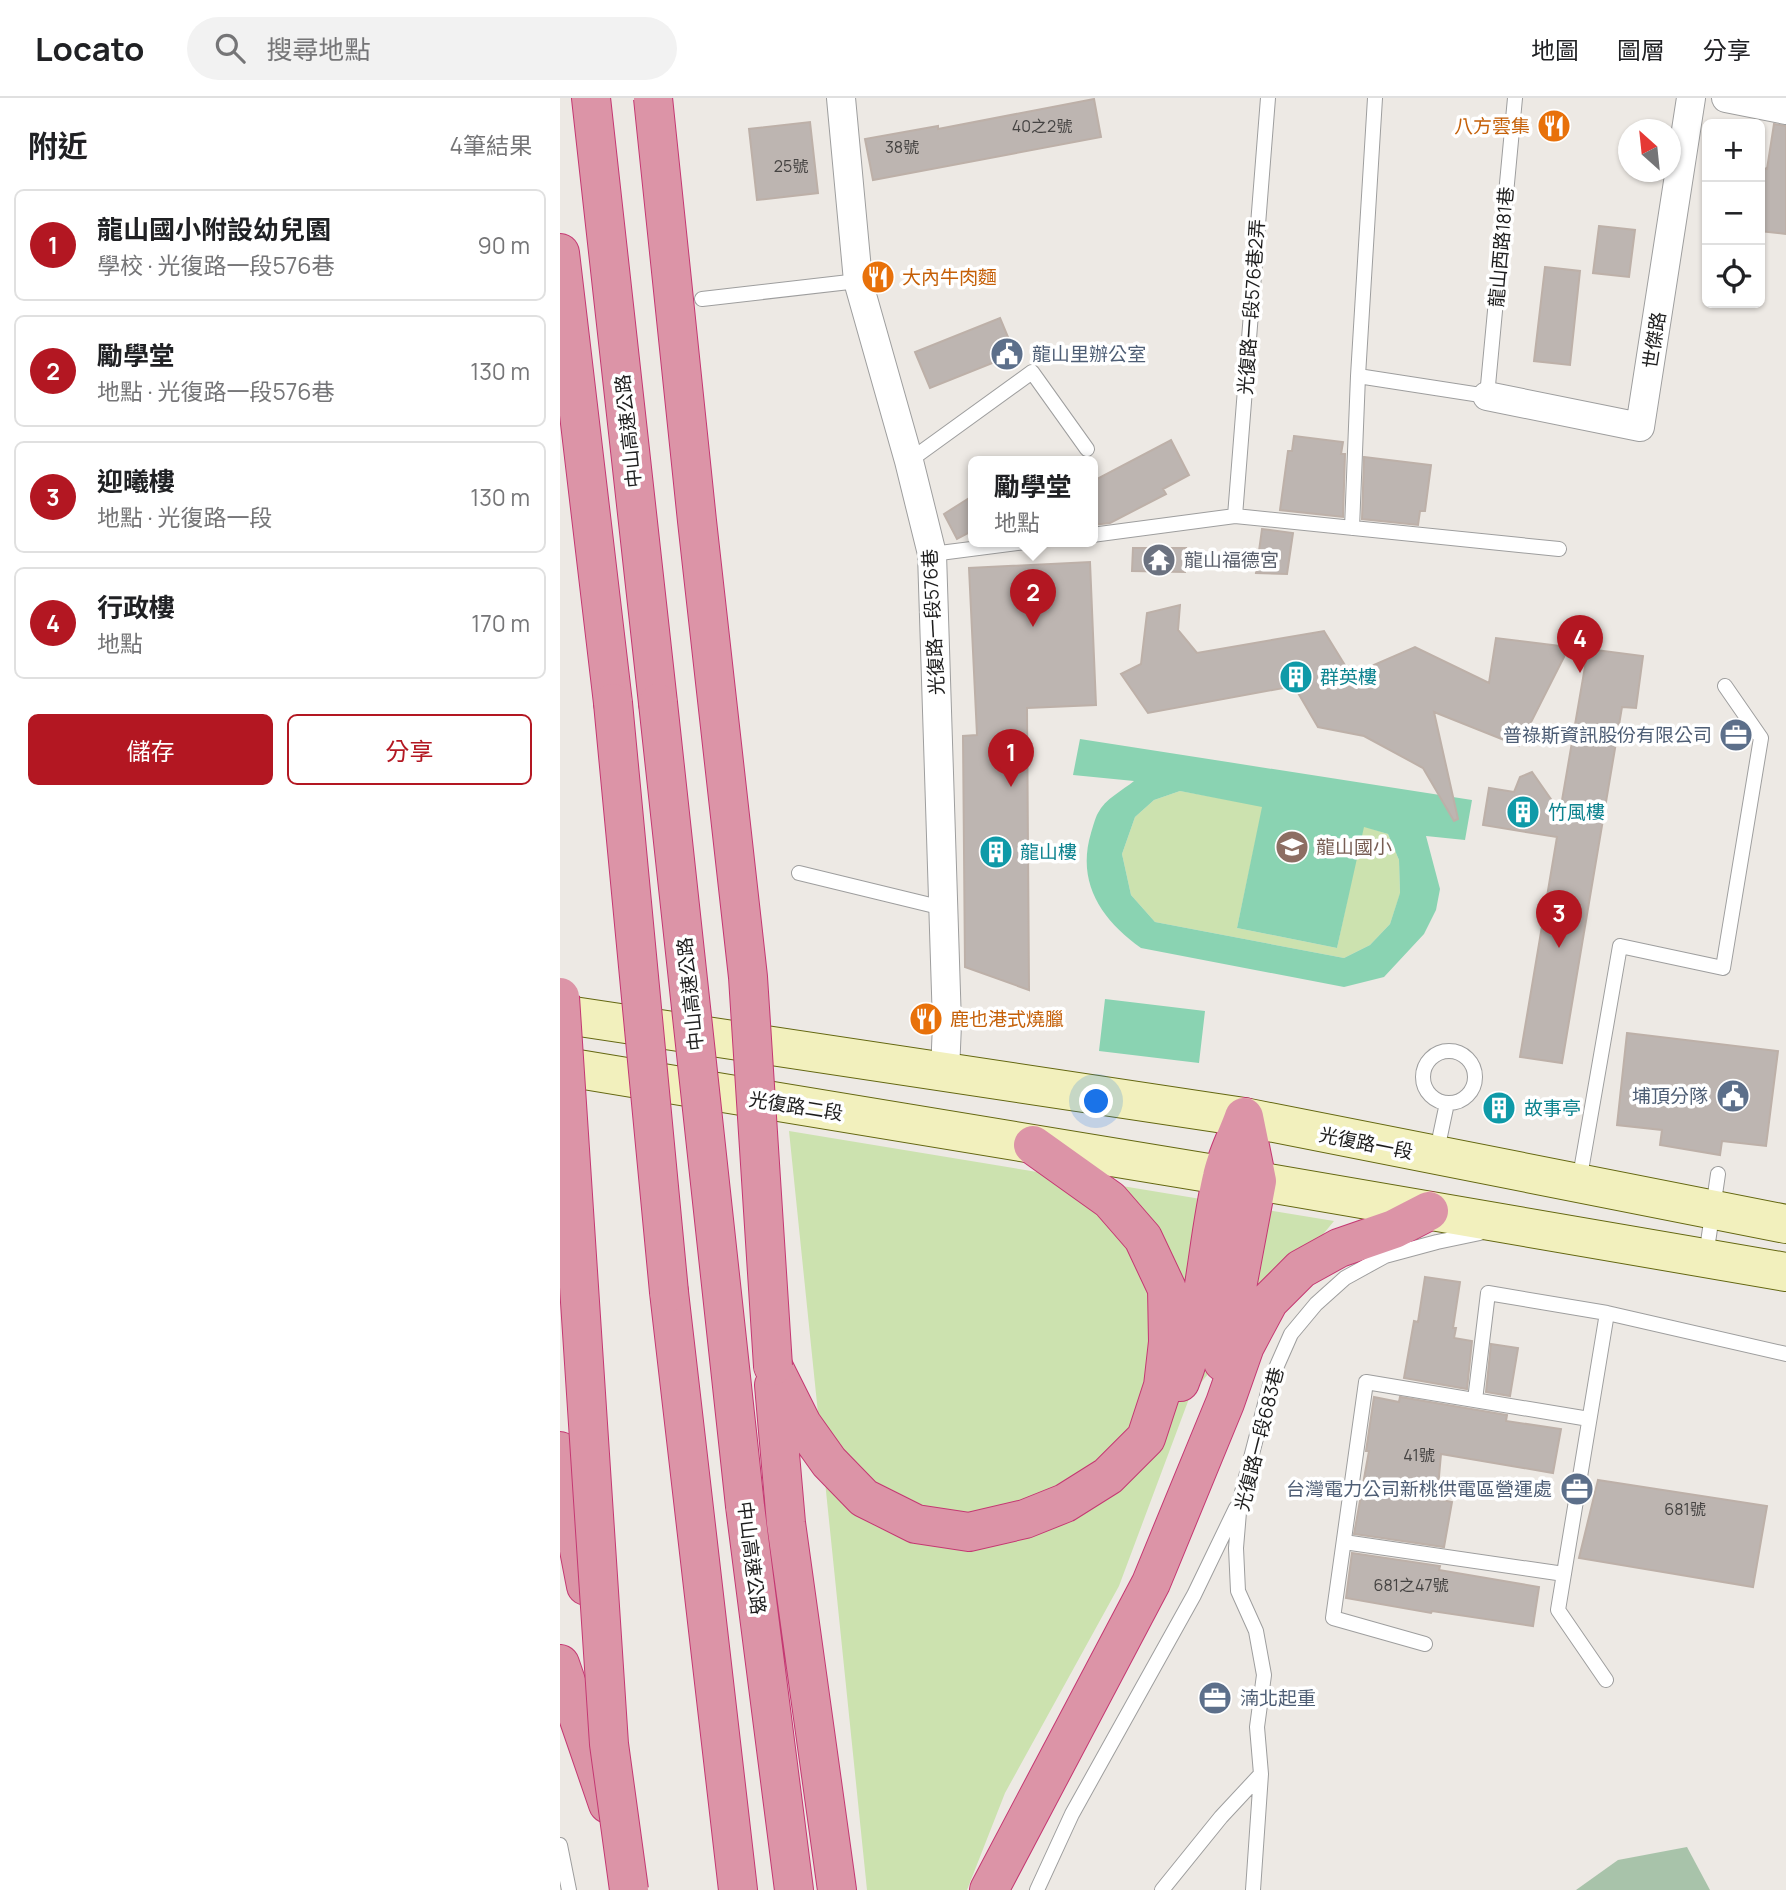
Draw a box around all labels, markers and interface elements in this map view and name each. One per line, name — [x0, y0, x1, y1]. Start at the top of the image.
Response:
search box — [187, 17, 677, 80]
text: Locato — [35, 26, 145, 71]
icon: search — [211, 29, 249, 67]
text: 搜尋地點 — [267, 31, 371, 67]
text: 地圖 — [1531, 33, 1579, 66]
text: 圖層 — [1617, 33, 1665, 66]
text: 分享 — [1703, 33, 1751, 66]
restaurant icon: 八方雲集 — [1535, 107, 1573, 145]
place label: 八方雲集 — [1454, 113, 1530, 139]
house number: 40之2號 — [1012, 115, 1072, 137]
north arrow — [1618, 119, 1681, 182]
map controls — [1702, 119, 1765, 308]
button: + — [1702, 119, 1765, 182]
text: 附近 — [28, 125, 88, 166]
text: 4筆結果 — [449, 129, 532, 161]
house number: 38號 — [885, 136, 919, 158]
house number: 25號 — [774, 155, 808, 177]
button: − — [1702, 182, 1765, 245]
street label: 龍山西路181巷 — [1483, 186, 1519, 308]
text: 龍山國小附設幼兒園 — [97, 211, 331, 247]
street label: 光復路一段576巷2弄 — [1232, 218, 1270, 396]
text: 1 — [48, 229, 58, 261]
text: 90 m — [478, 229, 530, 261]
button: locate — [1702, 245, 1765, 308]
text: 學校 · 光復路一段576巷 — [97, 249, 335, 281]
restaurant icon: 大內牛肉麵 — [859, 258, 897, 296]
place label: 大內牛肉麵 — [902, 264, 997, 290]
street label: 世傑路 — [1637, 310, 1671, 370]
public building icon: 龍山里辦公室 — [988, 335, 1026, 373]
text: 勵學堂 — [97, 337, 175, 373]
place label: 龍山里辦公室 — [1032, 341, 1146, 367]
text: 2 — [46, 355, 60, 387]
text: 130 m — [470, 355, 530, 387]
street label: 中山高速公路 — [609, 373, 647, 489]
text: 地點 · 光復路一段576巷 — [97, 375, 335, 407]
popup — [968, 456, 1098, 547]
text: 迎曦樓 — [97, 463, 175, 499]
text: 勵學堂 — [994, 468, 1072, 504]
text: 3 — [46, 481, 60, 513]
text: 130 m — [470, 481, 530, 513]
text: 地點 · 光復路一段 — [97, 501, 272, 533]
text: 地點 — [994, 506, 1040, 538]
temple icon: 龍山福德宮 — [1140, 541, 1178, 579]
place label: 龍山福德宮 — [1184, 547, 1279, 573]
street label: 光復路一段576巷 — [916, 548, 950, 696]
pin: 2 — [1010, 569, 1056, 627]
text: 行政樓 — [97, 589, 175, 625]
text: 4 — [46, 607, 60, 639]
text: 170 m — [471, 607, 530, 639]
pin: 4 — [1557, 615, 1603, 673]
text: 地點 — [97, 627, 143, 659]
building icon: 群英樓 — [1277, 658, 1315, 696]
place label: 群英樓 — [1320, 664, 1377, 690]
button: 儲存 — [28, 714, 273, 785]
button: 分享 — [287, 714, 532, 785]
office icon: 普祿斯資訊股份有限公司 — [1717, 716, 1755, 754]
place label: 普祿斯資訊股份有限公司 — [1503, 722, 1712, 748]
pin: 1 — [988, 729, 1034, 787]
building icon: 竹風樓 — [1504, 793, 1542, 831]
place label: 竹風樓 — [1548, 799, 1605, 825]
school or university icon: 龍山國小 — [1273, 828, 1311, 866]
building icon: 龍山樓 — [977, 833, 1015, 871]
place label: 龍山國小 — [1316, 834, 1392, 860]
place label: 龍山樓 — [1020, 839, 1077, 865]
pin: 3 — [1536, 890, 1582, 948]
street label: 中山高速公路 — [671, 936, 709, 1052]
restaurant icon: 鹿也港式燒臘 — [907, 1000, 945, 1038]
place label: 鹿也港式燒臘 — [950, 1006, 1064, 1032]
public building icon: 埔頂分隊 — [1714, 1077, 1752, 1115]
place label: 埔頂分隊 — [1632, 1083, 1708, 1109]
your location — [1079, 1084, 1113, 1118]
street label: 光復路二段 — [747, 1086, 845, 1126]
building icon: 故事亭 — [1480, 1089, 1518, 1127]
place label: 故事亭 — [1524, 1095, 1581, 1121]
street label: 光復路一段 — [1317, 1121, 1415, 1165]
street label: 光復路一段683巷 — [1229, 1364, 1289, 1514]
house number: 41號 — [1403, 1444, 1435, 1466]
office icon: 台灣電力公司新桃供電區營運處 — [1558, 1470, 1596, 1508]
place label: 台灣電力公司新桃供電區營運處 — [1286, 1476, 1552, 1502]
house number: 681號 — [1664, 1498, 1706, 1520]
street label: 中山高速公路 — [732, 1500, 772, 1616]
house number: 681之47號 — [1374, 1574, 1448, 1596]
office icon: 湳北起重 — [1196, 1679, 1234, 1717]
place label: 湳北起重 — [1240, 1685, 1316, 1711]

